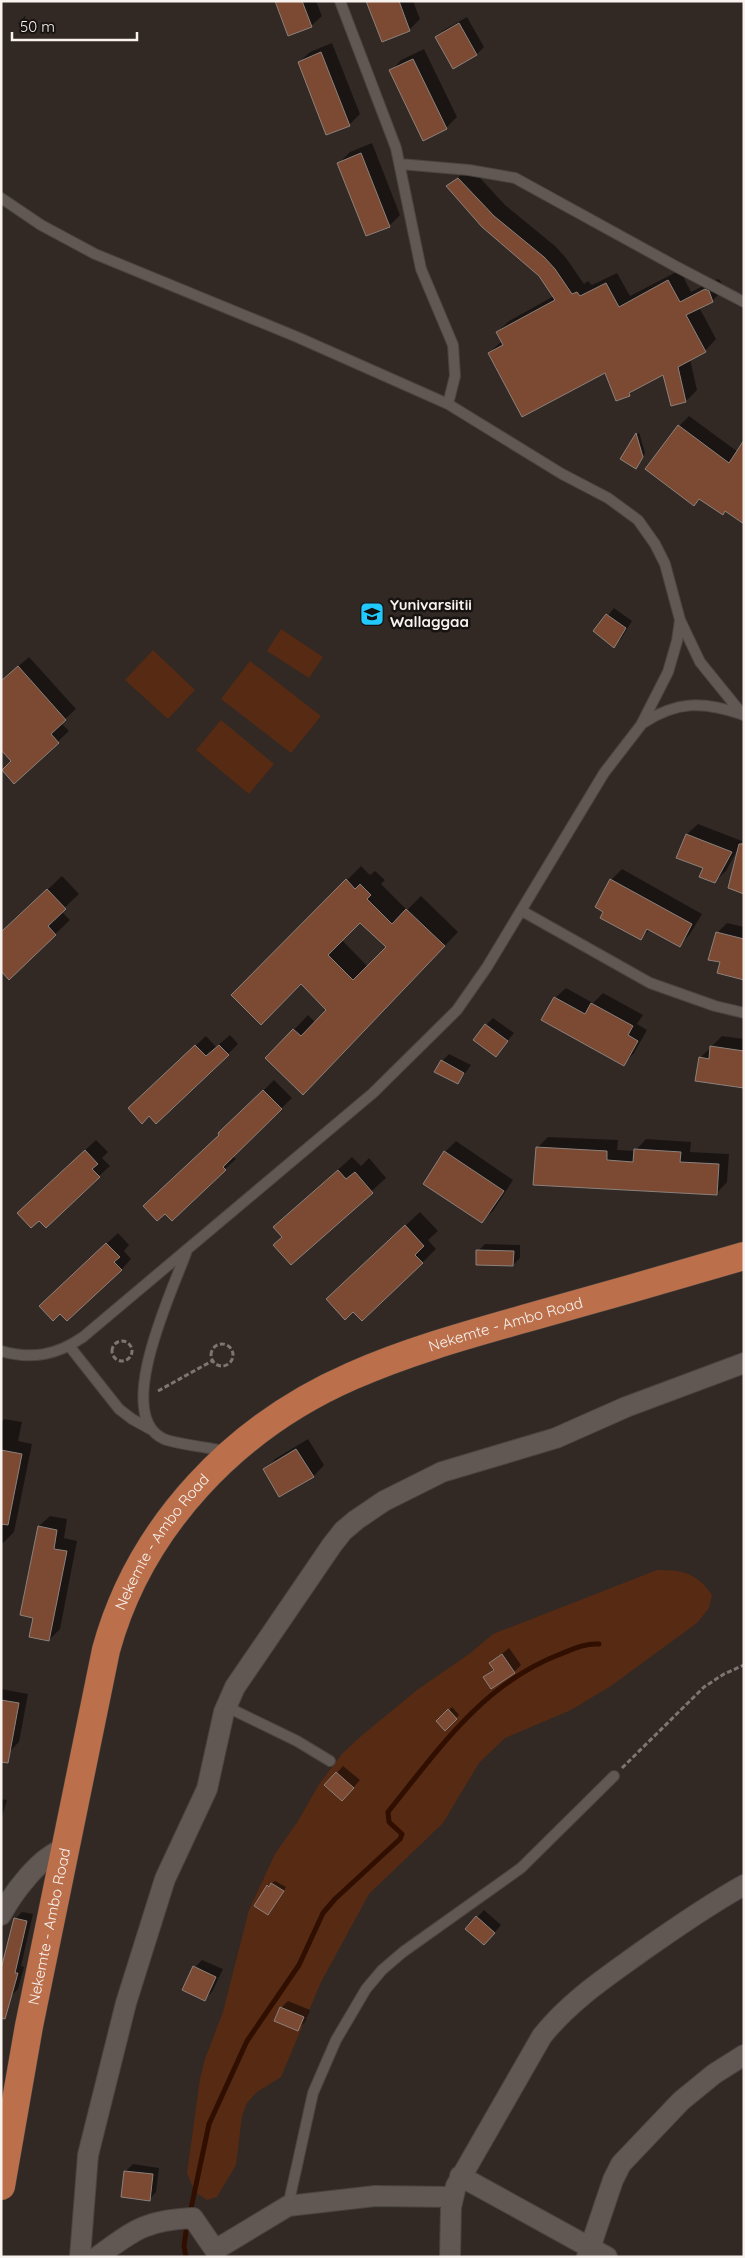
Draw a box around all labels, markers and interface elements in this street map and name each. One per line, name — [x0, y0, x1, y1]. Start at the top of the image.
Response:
scale bar — [12, 10, 138, 42]
text: 50 m — [20, 17, 55, 36]
place label: Yunivarsiitii Wallaggaa — [390, 595, 472, 631]
school or university icon: Yunivarsiitii Wallaggaa — [359, 601, 385, 627]
street label: Nekemte - Ambo Road — [426, 1293, 585, 1356]
street label: Nekemte - Ambo Road — [110, 1470, 213, 1613]
street label: Nekemte - Ambo Road — [24, 1846, 74, 2007]

